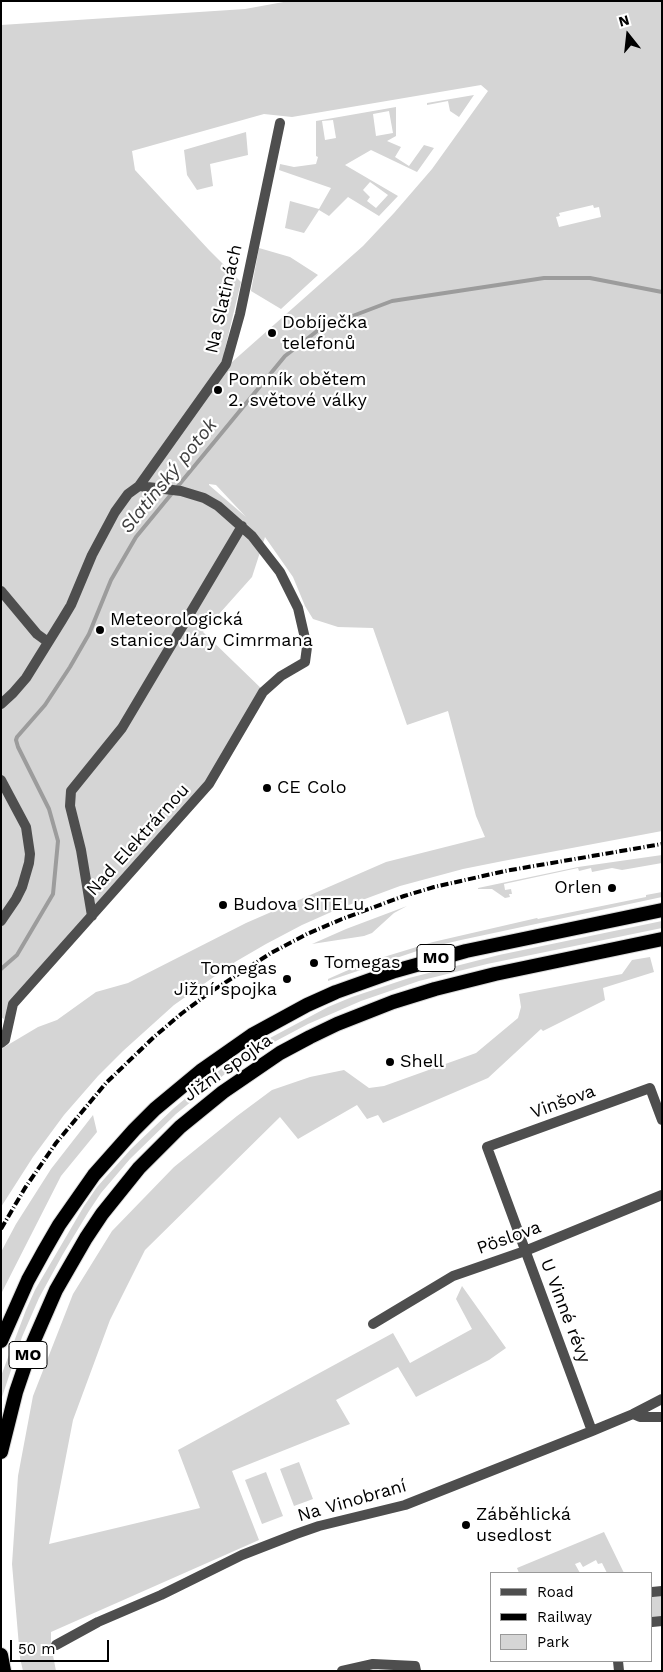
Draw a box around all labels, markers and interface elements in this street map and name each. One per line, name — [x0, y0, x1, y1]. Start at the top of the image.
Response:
north arrow — [603, 10, 653, 60]
text: N — [617, 11, 631, 30]
street label: Na Slatinách — [201, 242, 247, 356]
place label: Dobíječka telefonů — [282, 312, 367, 354]
marker: Dobíječka telefonů — [266, 327, 278, 339]
place label: Pomník obětem 2. světové války — [228, 369, 367, 412]
marker: Pomník obětem 2. světové války — [212, 384, 224, 396]
water label: Slatinský potok — [116, 414, 222, 538]
place label: Meteorologická stanice Járy Cimrmana — [110, 609, 313, 652]
marker: Meteorologická stanice Járy Cimrmana — [94, 624, 106, 636]
place label: CE Colo — [277, 777, 346, 799]
street label: Nad Elektrárnou — [82, 779, 194, 901]
marker: CE Colo — [261, 782, 273, 794]
place label: Orlen — [554, 877, 602, 899]
marker: Orlen — [606, 882, 618, 894]
place label: Budova SITELu — [233, 894, 364, 916]
marker: Budova SITELu — [217, 899, 229, 911]
road number: MO — [417, 944, 455, 971]
place label: Tomegas — [324, 952, 400, 974]
marker: Tomegas — [308, 957, 320, 969]
place label: Tomegas Jižní spojka — [174, 958, 277, 1001]
marker: Tomegas Jižní spojka — [281, 973, 293, 985]
street label: Jižní spojka — [180, 1030, 276, 1106]
place label: Shell — [400, 1051, 444, 1073]
marker: Shell — [384, 1056, 396, 1068]
street label: Vinšova — [528, 1080, 598, 1124]
street label: Pöslova — [474, 1216, 544, 1260]
street label: U Vinné révy — [535, 1256, 595, 1366]
road number: MO — [9, 1342, 47, 1368]
street label: Na Vinobraní — [295, 1475, 409, 1527]
place label: Záběhlická usedlost — [476, 1504, 571, 1546]
marker: Záběhlická usedlost — [460, 1519, 472, 1531]
legend — [490, 1572, 653, 1662]
text: Road — [537, 1583, 574, 1601]
text: Railway — [537, 1608, 592, 1626]
scale bar — [12, 1630, 111, 1662]
text: Park — [537, 1633, 569, 1651]
text: 50 m — [18, 1640, 55, 1658]

